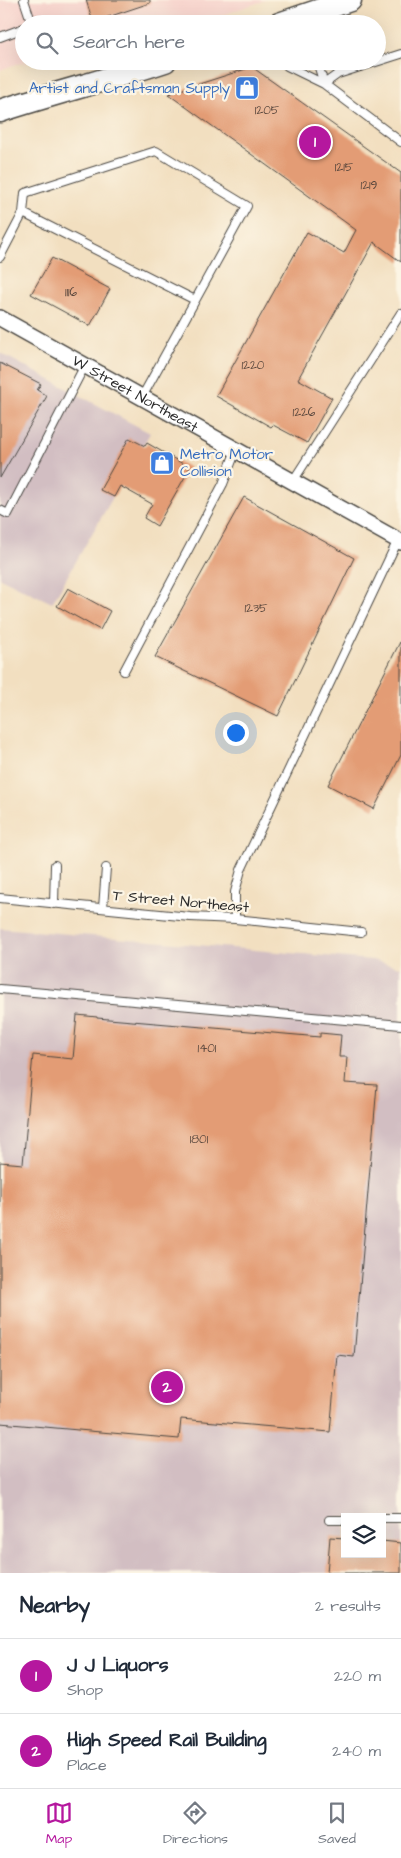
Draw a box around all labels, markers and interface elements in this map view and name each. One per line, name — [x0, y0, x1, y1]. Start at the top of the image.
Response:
search box — [15, 15, 386, 70]
icon: search — [33, 29, 61, 57]
text: Search here — [73, 29, 185, 56]
shop icon: Artist and Craftsman Supply — [234, 75, 260, 101]
place label: Artist and Craftsman Supply — [29, 78, 230, 100]
house number: 1205 — [255, 102, 280, 119]
pin: 1 — [299, 123, 331, 161]
house number: 1215 — [335, 159, 354, 176]
house number: 1219 — [361, 177, 378, 194]
house number: 1116 — [65, 284, 78, 301]
street label: W Street Northeast — [68, 350, 202, 438]
house number: 1220 — [242, 357, 265, 374]
house number: 1226 — [293, 404, 316, 421]
place label: Metro Motor Collision — [180, 444, 273, 482]
shop icon: Metro Motor Collision — [149, 450, 175, 476]
house number: 1235 — [244, 600, 268, 617]
your location — [223, 720, 249, 746]
street label: T Street Northeast — [112, 885, 250, 918]
house number: 1401 — [198, 1040, 217, 1057]
house number: 1801 — [190, 1131, 209, 1148]
pin: 2 — [151, 1368, 183, 1406]
map controls — [341, 1513, 386, 1558]
button: layers — [341, 1513, 386, 1558]
text: Nearby — [20, 1591, 90, 1620]
text: 2 results — [315, 1595, 381, 1617]
text: J J Liquors — [67, 1652, 168, 1679]
text: 1 — [35, 1665, 37, 1687]
text: 220 m — [334, 1665, 381, 1687]
text: Shop — [67, 1679, 103, 1701]
text: High Speed Rail Building — [67, 1727, 267, 1754]
text: 2 — [31, 1740, 41, 1762]
text: 240 m — [332, 1740, 381, 1762]
text: Place — [67, 1754, 107, 1776]
tab: Map — [45, 1799, 73, 1849]
tab: Directions — [163, 1799, 228, 1849]
tab: Saved — [318, 1799, 356, 1849]

